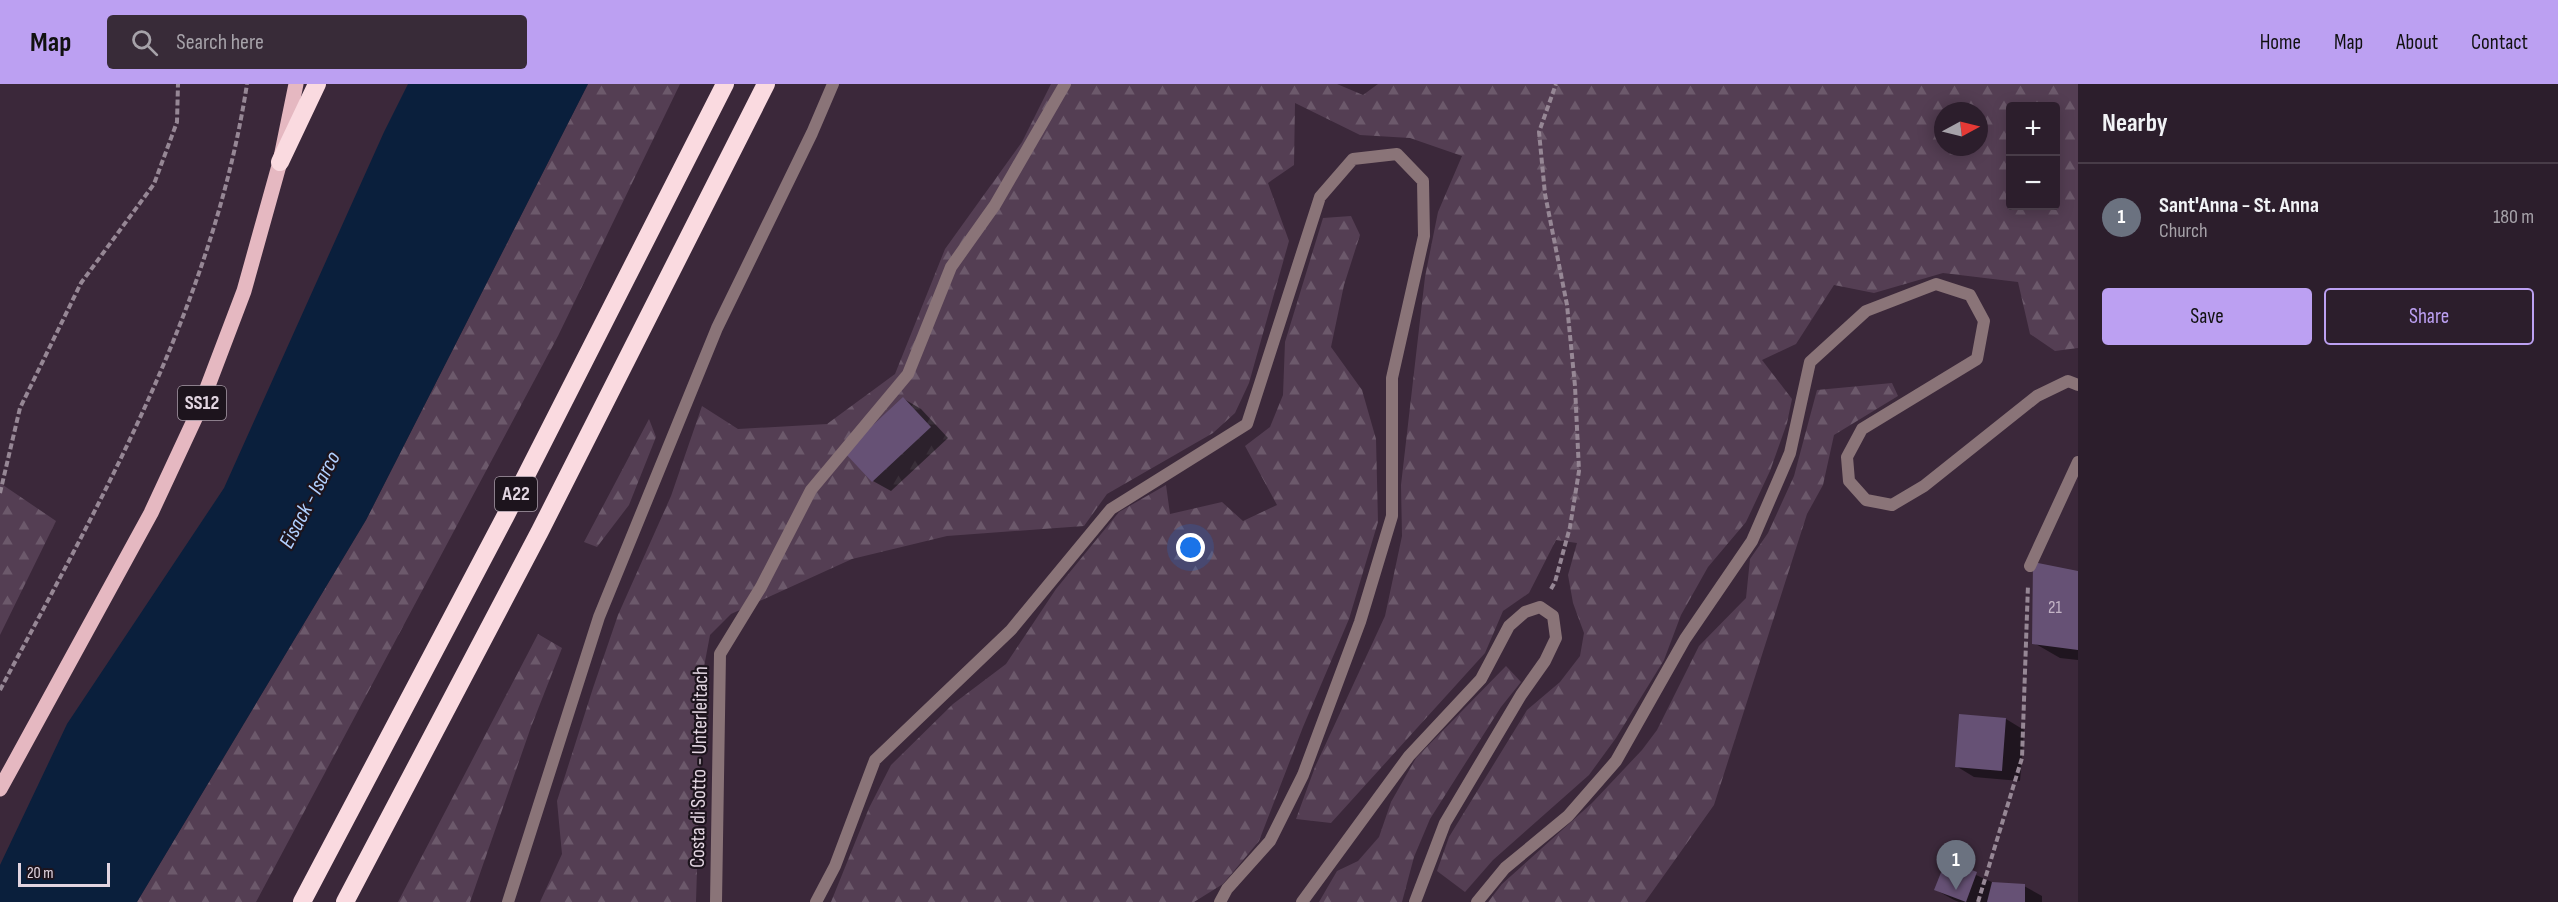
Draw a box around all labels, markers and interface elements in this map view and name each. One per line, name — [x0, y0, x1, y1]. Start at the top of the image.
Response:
search box — [107, 15, 527, 69]
text: Map — [30, 26, 71, 59]
icon: search — [128, 26, 161, 59]
text: Search here — [176, 29, 264, 56]
text: Home — [2260, 30, 2301, 55]
text: Map — [2334, 30, 2363, 55]
text: About — [2396, 30, 2438, 55]
text: Contact — [2471, 30, 2528, 55]
north arrow — [1934, 102, 1988, 156]
map controls — [2006, 102, 2060, 210]
button: + — [2006, 102, 2060, 156]
text: Nearby — [2102, 108, 2168, 139]
button: − — [2006, 156, 2060, 210]
text: Sant'Anna - St. Anna — [2159, 192, 2319, 219]
text: 1 — [2118, 205, 2125, 229]
text: 180 m — [2493, 205, 2534, 229]
text: Church — [2159, 219, 2208, 243]
button: Save — [2102, 288, 2312, 345]
button: Share — [2324, 288, 2534, 345]
road number: SS12 — [178, 386, 226, 420]
water label: Eisack - Isarco — [273, 447, 347, 553]
road number: A22 — [495, 477, 537, 511]
your location — [1176, 533, 1205, 562]
house number: 21 — [2048, 597, 2063, 618]
street label: Costa di Sotto - Unterleitach — [685, 666, 713, 868]
pin: 1 — [1936, 840, 1976, 890]
scale bar — [18, 860, 110, 888]
text: 20 m — [27, 864, 54, 883]

